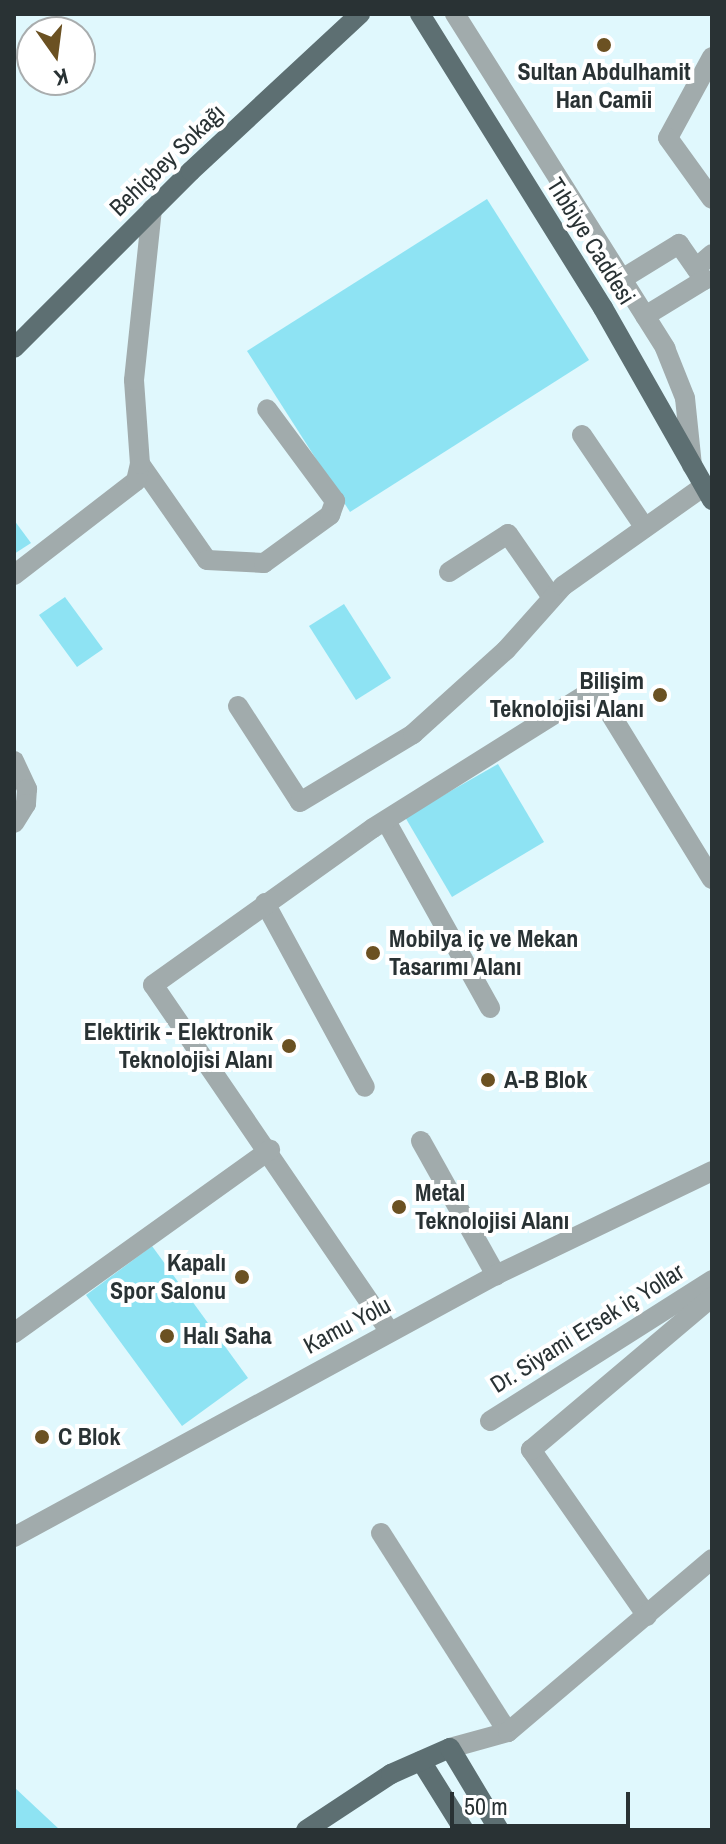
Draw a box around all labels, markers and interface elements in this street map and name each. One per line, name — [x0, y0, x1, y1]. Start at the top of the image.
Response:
north arrow — [16, 16, 96, 96]
marker: Sultan Abdulhamit Han Camii — [595, 36, 613, 54]
place label: Sultan Abdulhamit Han Camii — [517, 58, 691, 114]
text: K — [51, 61, 71, 93]
street label: Behiçbey Sokağı — [103, 98, 231, 222]
street label: Tıbbiye Caddesi — [541, 172, 641, 310]
place label: Bilişim Teknolojisi Alanı — [489, 667, 644, 723]
marker: Bilişim Teknolojisi Alanı — [651, 686, 669, 704]
place label: Mobilya iç ve Mekan Tasarımı Alanı — [389, 925, 578, 981]
marker: Mobilya iç ve Mekan Tasarımı Alanı — [364, 944, 382, 962]
place label: Elektirik - Elektronik Teknolojisi Alanı — [84, 1018, 273, 1074]
marker: Elektirik - Elektronik Teknolojisi Alanı — [280, 1037, 298, 1055]
place label: A-B Blok — [504, 1066, 587, 1094]
marker: A-B Blok — [479, 1071, 497, 1089]
place label: Metal Teknolojisi Alanı — [415, 1179, 570, 1235]
marker: Metal Teknolojisi Alanı — [390, 1198, 408, 1216]
place label: Kapalı Spor Salonu — [110, 1249, 226, 1305]
street label: Dr. Siyami Ersek iç Yollar — [485, 1257, 689, 1399]
marker: Kapalı Spor Salonu — [233, 1268, 251, 1286]
street label: Kamu Yolu — [298, 1290, 396, 1360]
place label: Halı Saha — [183, 1322, 272, 1350]
marker: Halı Saha — [158, 1327, 176, 1345]
place label: C Blok — [58, 1423, 120, 1451]
marker: C Blok — [33, 1428, 51, 1446]
scale bar — [454, 1776, 634, 1826]
text: 50 m — [464, 1790, 508, 1822]

